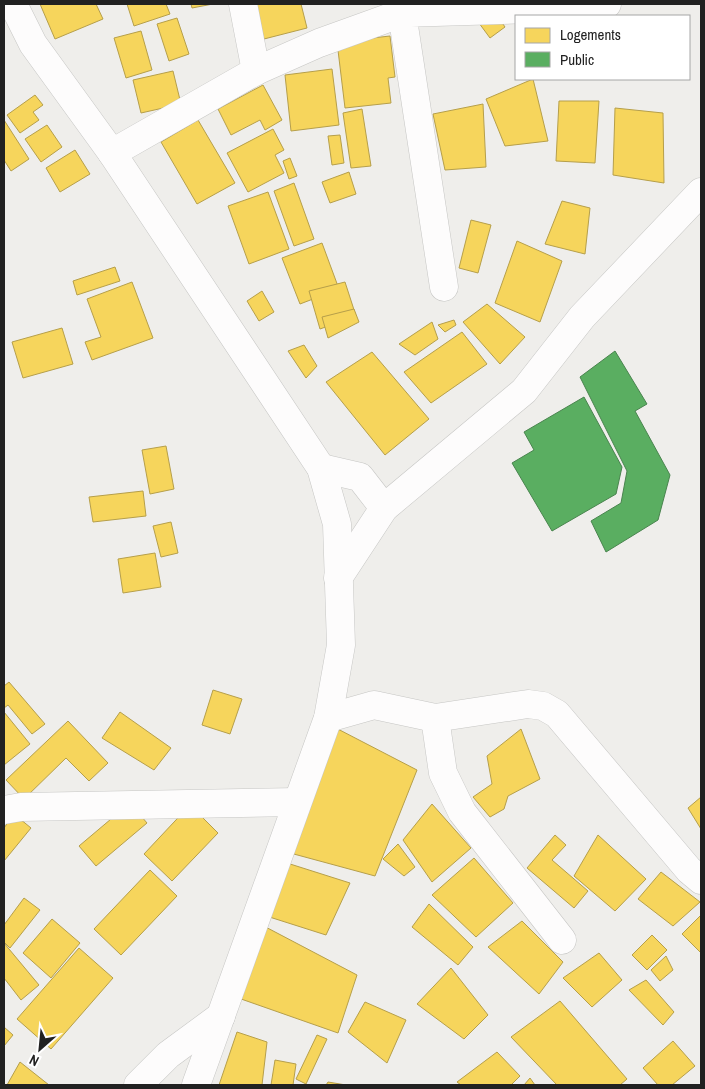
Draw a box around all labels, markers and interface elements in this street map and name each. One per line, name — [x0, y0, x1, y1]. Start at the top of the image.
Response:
legend — [515, 15, 690, 80]
text: Logements — [560, 24, 621, 45]
text: Public — [560, 49, 594, 70]
north arrow — [15, 1024, 65, 1074]
text: N — [26, 1051, 42, 1070]

